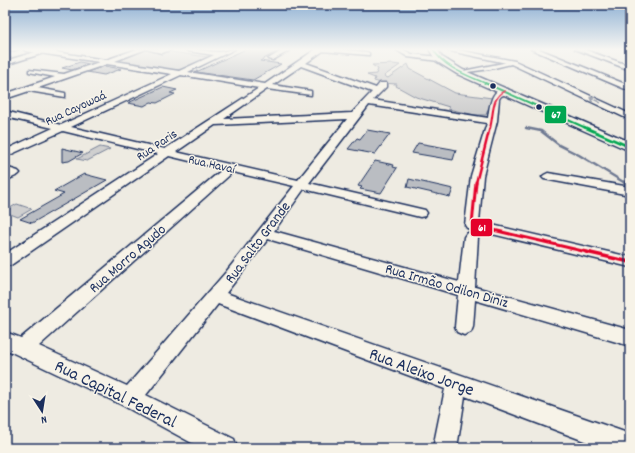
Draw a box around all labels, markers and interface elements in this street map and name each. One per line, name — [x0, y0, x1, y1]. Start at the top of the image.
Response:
unlabelled marker — [488, 81, 498, 91]
street label: Rua Cayowaá — [42, 87, 110, 132]
one-way arrow — [589, 96, 601, 103]
unlabelled marker — [534, 102, 544, 112]
line badge: 67 — [544, 105, 567, 124]
text: 67 — [551, 108, 562, 124]
street label: Rua Paris — [133, 125, 182, 167]
street label: Rua Havaí — [186, 151, 238, 180]
street label: Rua Salto Grande — [220, 197, 297, 289]
line badge: 61 — [470, 218, 493, 237]
street label: Rua Morro Agudo — [85, 220, 172, 299]
text: 61 — [478, 221, 486, 237]
street label: Rua Irmão Odilon Diniz — [382, 259, 511, 315]
street label: Rua Aleixo Jorge — [365, 343, 477, 404]
street label: Rua Capital Federal — [50, 355, 181, 436]
north arrow — [22, 391, 62, 431]
text: N — [39, 410, 48, 427]

